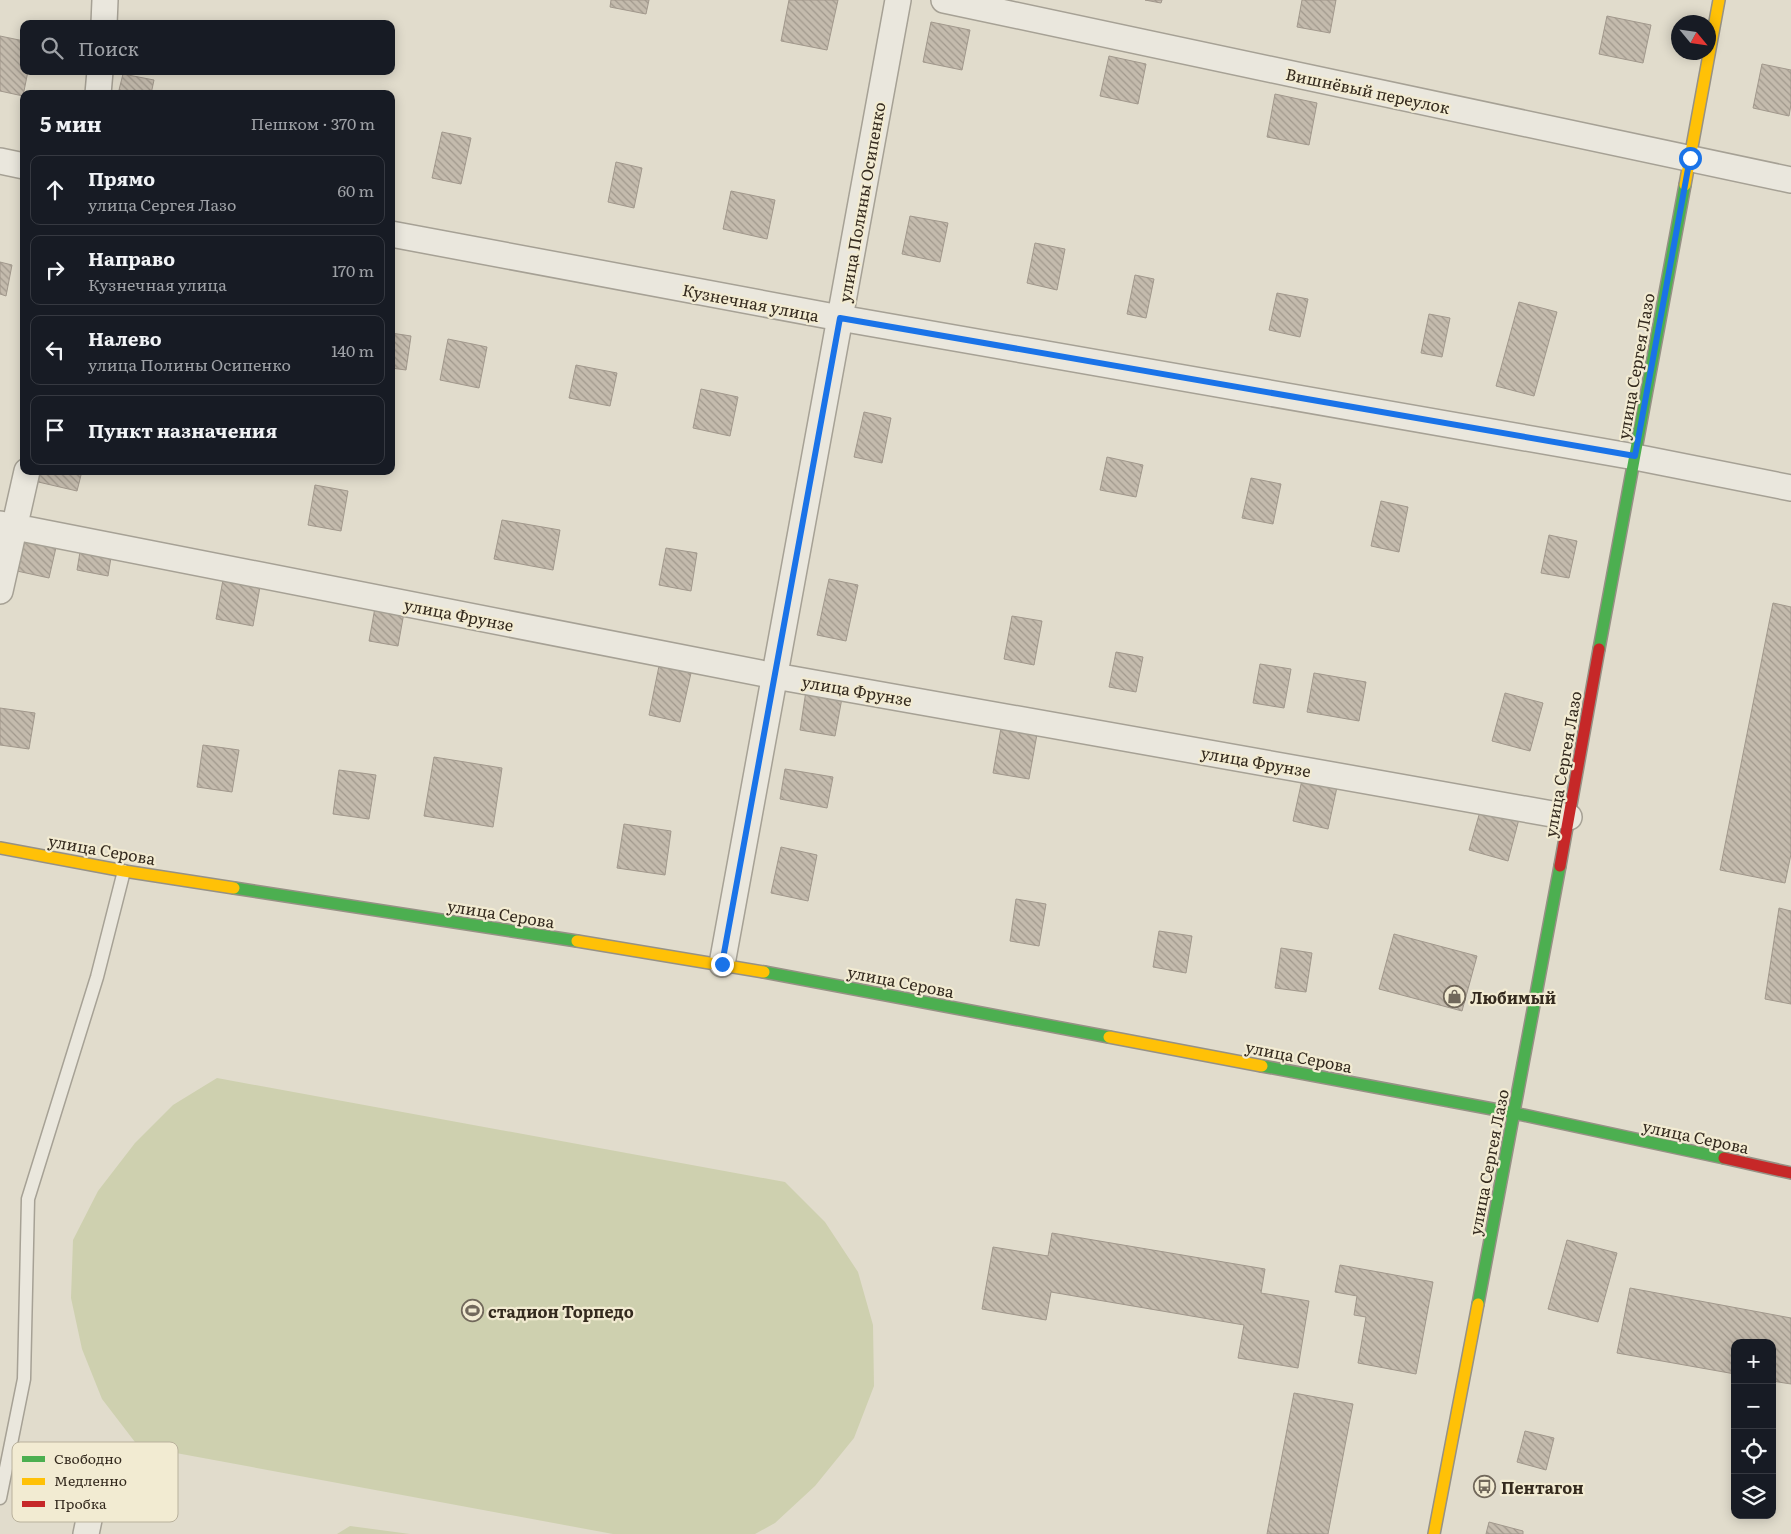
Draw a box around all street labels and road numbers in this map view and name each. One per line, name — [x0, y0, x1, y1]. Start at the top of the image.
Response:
street label: Вишнёвый переулок — [1284, 61, 1453, 119]
street label: улица Полины Осипенко — [832, 100, 890, 304]
street label: Кузнечная улица — [681, 277, 822, 327]
street label: улица Сергея Лазо — [1610, 291, 1660, 441]
street label: улица Фрунзе — [402, 592, 516, 636]
street label: улица Фрунзе — [800, 669, 914, 711]
street label: улица Сергея Лазо — [1537, 689, 1587, 839]
street label: улица Фрунзе — [1199, 740, 1313, 782]
street label: улица Серова — [47, 828, 158, 870]
street label: улица Серова — [446, 893, 557, 933]
street label: улица Серова — [846, 959, 957, 1003]
street label: улица Серова — [1244, 1034, 1355, 1078]
street label: улица Сергея Лазо — [1462, 1087, 1514, 1237]
street label: улица Серова — [1641, 1113, 1752, 1159]

